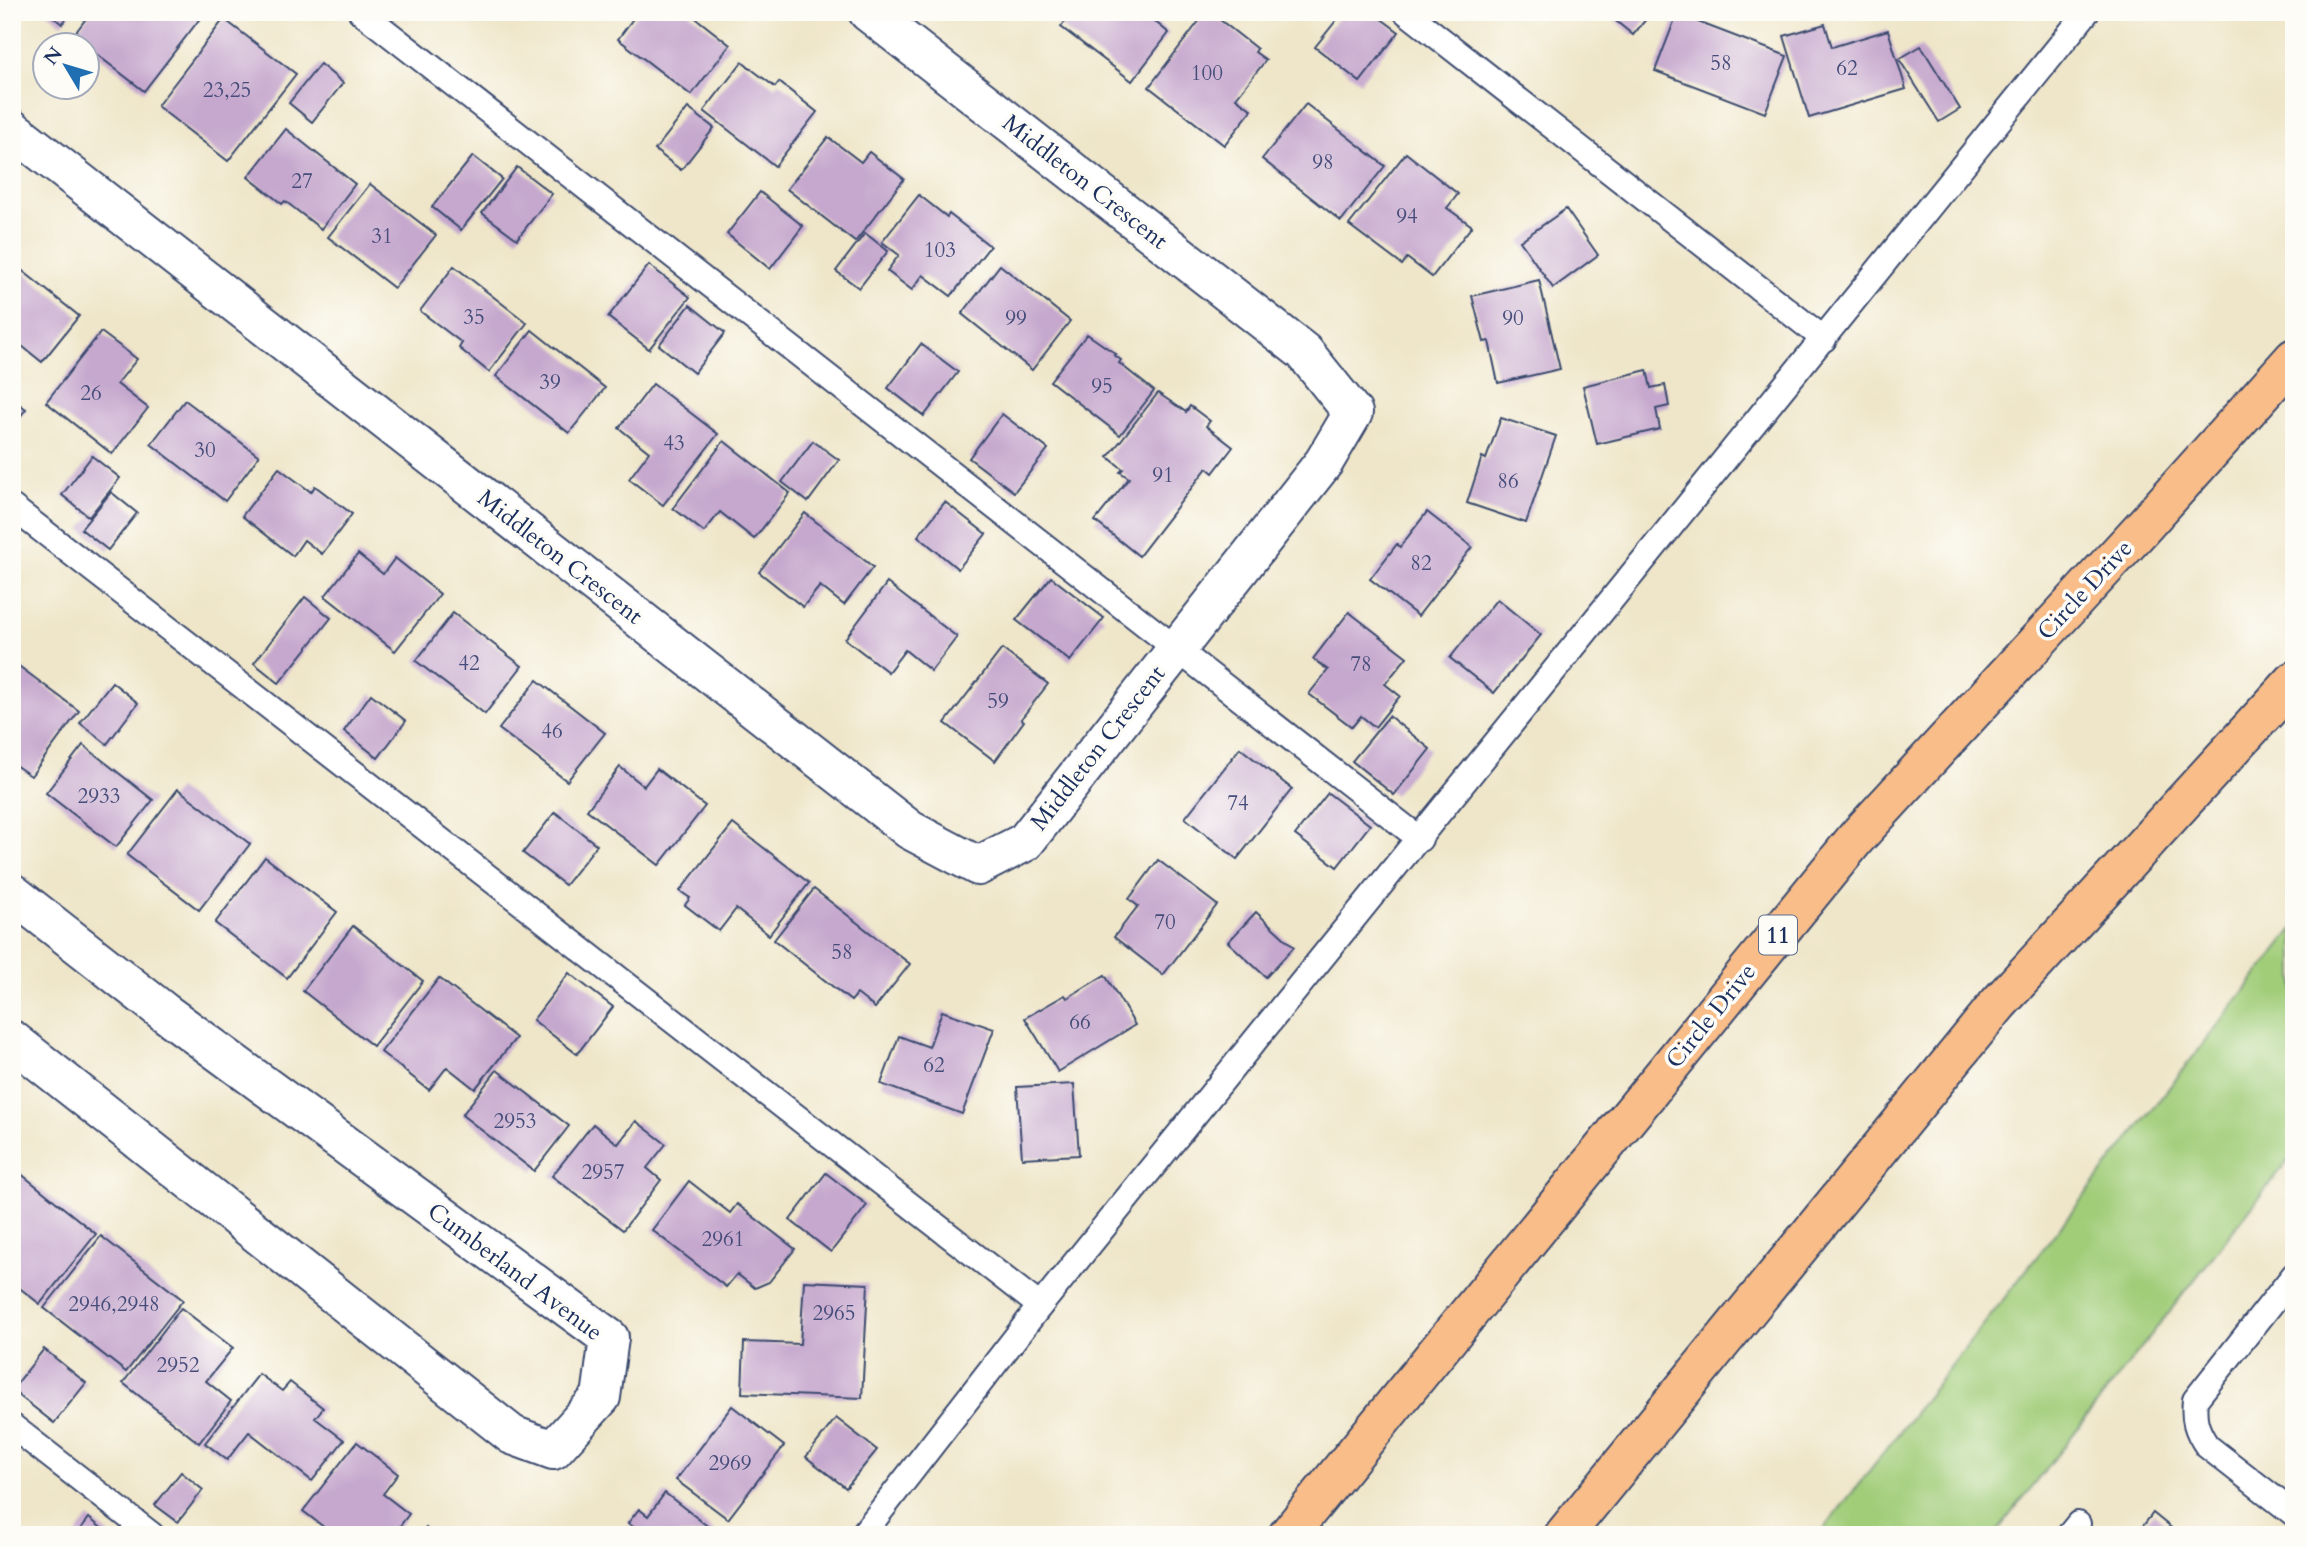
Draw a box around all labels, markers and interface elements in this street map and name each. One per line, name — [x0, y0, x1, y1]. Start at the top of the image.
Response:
north arrow — [32, 32, 102, 102]
text: N — [38, 41, 69, 71]
house number: 58 — [1710, 49, 1732, 78]
house number: 62 — [1836, 54, 1858, 83]
house number: 100 — [1191, 59, 1223, 88]
house number: 23,25 — [203, 76, 251, 105]
street label: Middleton Crescent — [995, 107, 1175, 257]
house number: 98 — [1312, 148, 1334, 177]
house number: 27 — [291, 167, 313, 196]
house number: 94 — [1396, 202, 1418, 231]
house number: 31 — [371, 222, 393, 251]
house number: 103 — [924, 236, 956, 265]
house number: 35 — [463, 303, 485, 332]
house number: 99 — [1005, 304, 1027, 333]
house number: 90 — [1502, 304, 1524, 333]
house number: 39 — [539, 368, 561, 397]
house number: 95 — [1091, 372, 1113, 401]
house number: 26 — [80, 379, 102, 408]
house number: 43 — [663, 429, 685, 458]
house number: 30 — [194, 436, 216, 465]
house number: 91 — [1152, 461, 1174, 490]
house number: 86 — [1497, 467, 1519, 496]
street label: Middleton Crescent — [470, 482, 650, 632]
street label: Circle Drive — [2030, 533, 2140, 647]
house number: 82 — [1410, 549, 1432, 578]
house number: 42 — [458, 649, 480, 678]
house number: 78 — [1350, 650, 1372, 679]
street label: Middleton Crescent — [1023, 658, 1173, 838]
house number: 59 — [987, 687, 1009, 716]
house number: 46 — [541, 717, 563, 746]
house number: 2933 — [77, 782, 121, 811]
house number: 74 — [1227, 789, 1249, 818]
house number: 70 — [1154, 908, 1176, 937]
road number: 11 — [1759, 916, 1797, 954]
house number: 58 — [831, 938, 853, 967]
street label: Circle Drive — [1658, 957, 1764, 1075]
house number: 66 — [1069, 1008, 1091, 1037]
house number: 62 — [923, 1051, 945, 1080]
house number: 2953 — [493, 1107, 537, 1136]
house number: 2957 — [581, 1158, 625, 1187]
street label: Cumberland Avenue — [421, 1195, 609, 1349]
house number: 2961 — [701, 1225, 745, 1254]
house number: 2946,2948 — [68, 1290, 160, 1319]
house number: 2965 — [812, 1299, 856, 1328]
house number: 2952 — [156, 1351, 200, 1380]
house number: 2969 — [708, 1449, 752, 1478]

